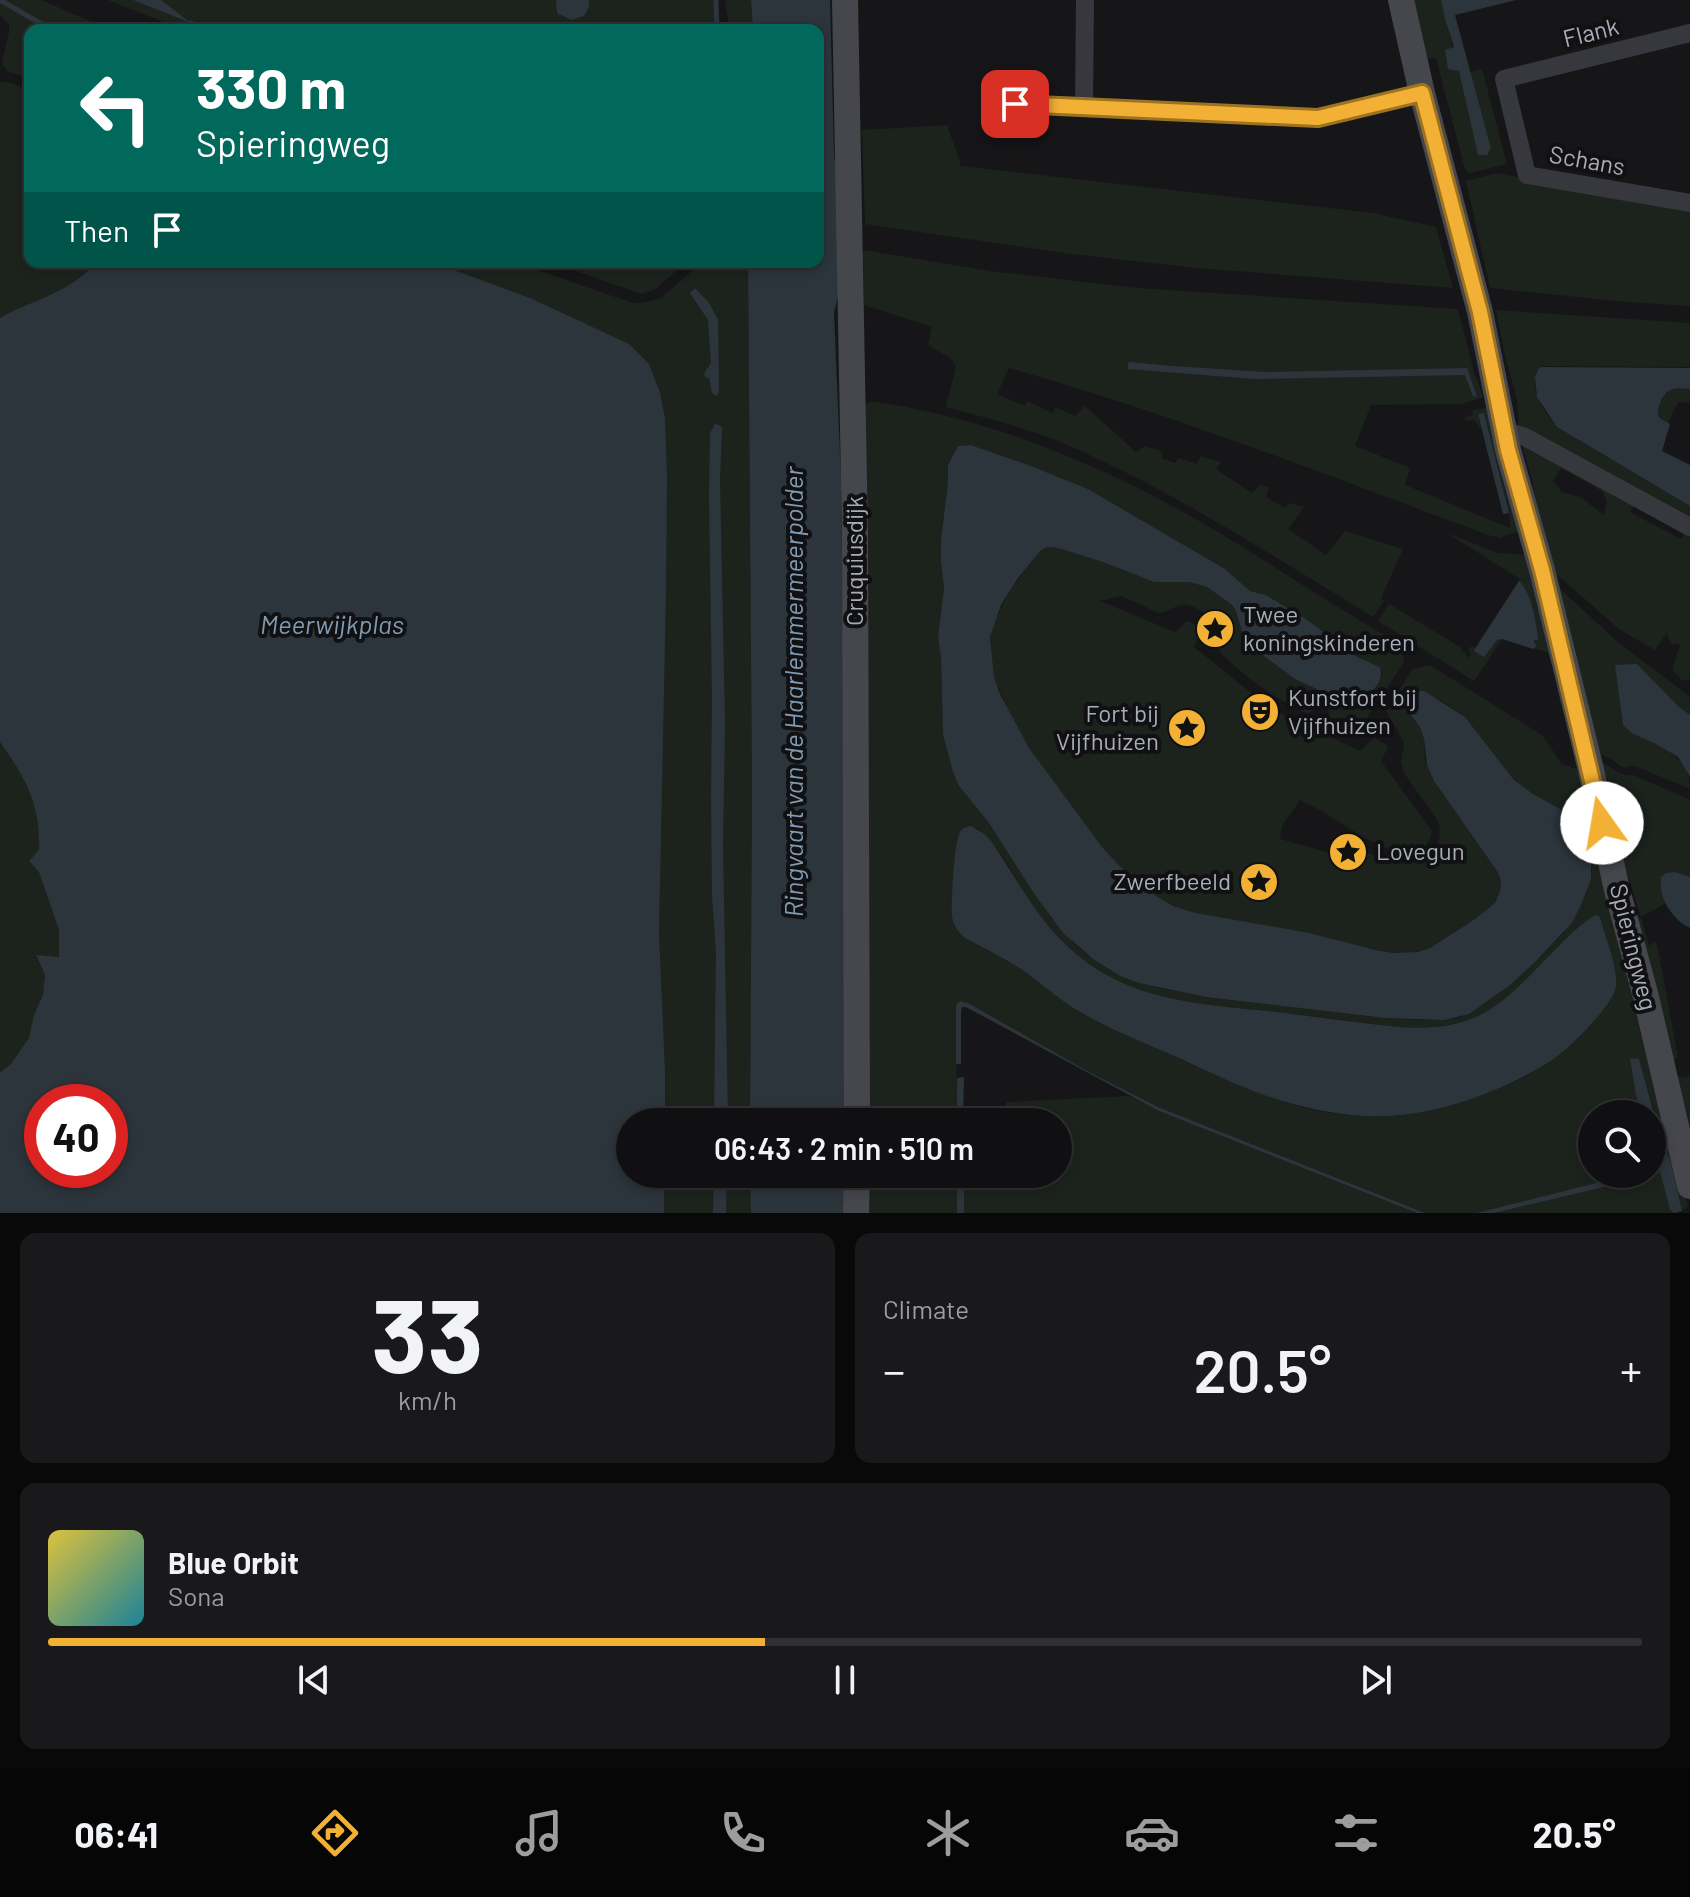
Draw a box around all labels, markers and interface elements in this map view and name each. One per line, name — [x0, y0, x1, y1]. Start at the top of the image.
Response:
street label: Flank — [1560, 11, 1621, 52]
text: 330 m — [196, 53, 346, 120]
icon: left — [64, 56, 168, 160]
pin — [981, 70, 1049, 138]
icon: arrive — [993, 82, 1037, 126]
text: Spieringweg — [196, 121, 390, 164]
street label: Schans — [1547, 139, 1627, 180]
icon: arrive — [145, 208, 189, 252]
text: Then — [64, 212, 129, 248]
water label: Ringvaart van de Haarlemmermeerpolder — [777, 466, 808, 917]
street label: Cruquiusdijk — [839, 496, 868, 626]
place label: Twee koningskinderen — [1243, 599, 1415, 656]
water label: Meerwijkplas — [260, 608, 404, 639]
place icon: Twee koningskinderen — [1194, 608, 1236, 650]
place label: Kunstfort bij Vijfhuizen — [1288, 682, 1417, 739]
theatre icon: Kunstfort bij Vijfhuizen — [1239, 691, 1281, 733]
place label: Fort bij Vijfhuizen — [1056, 698, 1159, 755]
place icon: Fort bij Vijfhuizen — [1166, 707, 1208, 749]
position arrow — [1560, 781, 1644, 865]
place icon: Lovegun — [1327, 831, 1369, 873]
place label: Lovegun — [1376, 836, 1465, 865]
place icon: Zwerfbeeld — [1238, 861, 1280, 903]
place label: Zwerfbeeld — [1113, 866, 1231, 895]
street label: Spieringweg — [1605, 880, 1664, 1013]
speed limit sign: 40 — [24, 1084, 128, 1188]
map controls — [1578, 1100, 1666, 1188]
button: search — [1578, 1100, 1666, 1188]
text: 06:43 · 2 min · 510 m — [714, 1130, 974, 1166]
text: 33 — [371, 1269, 484, 1394]
text: Climate — [883, 1293, 969, 1324]
text: 20.5° — [1194, 1333, 1332, 1405]
text: − — [883, 1343, 905, 1396]
text: + — [1620, 1343, 1642, 1396]
text: km/h — [398, 1384, 457, 1415]
text: Blue Orbit — [168, 1544, 299, 1580]
text: Sona — [168, 1580, 225, 1611]
icon: previous — [292, 1658, 336, 1702]
icon: pause — [823, 1658, 867, 1702]
icon: next — [1354, 1658, 1398, 1702]
icon: directions — [307, 1805, 363, 1861]
icon: music — [511, 1805, 567, 1861]
icon: phone — [715, 1805, 771, 1861]
icon: climate — [920, 1805, 976, 1861]
icon: car — [1124, 1805, 1180, 1861]
icon: filters — [1328, 1805, 1384, 1861]
text: 06:41 — [74, 1812, 158, 1855]
text: 20.5° — [1532, 1812, 1616, 1855]

